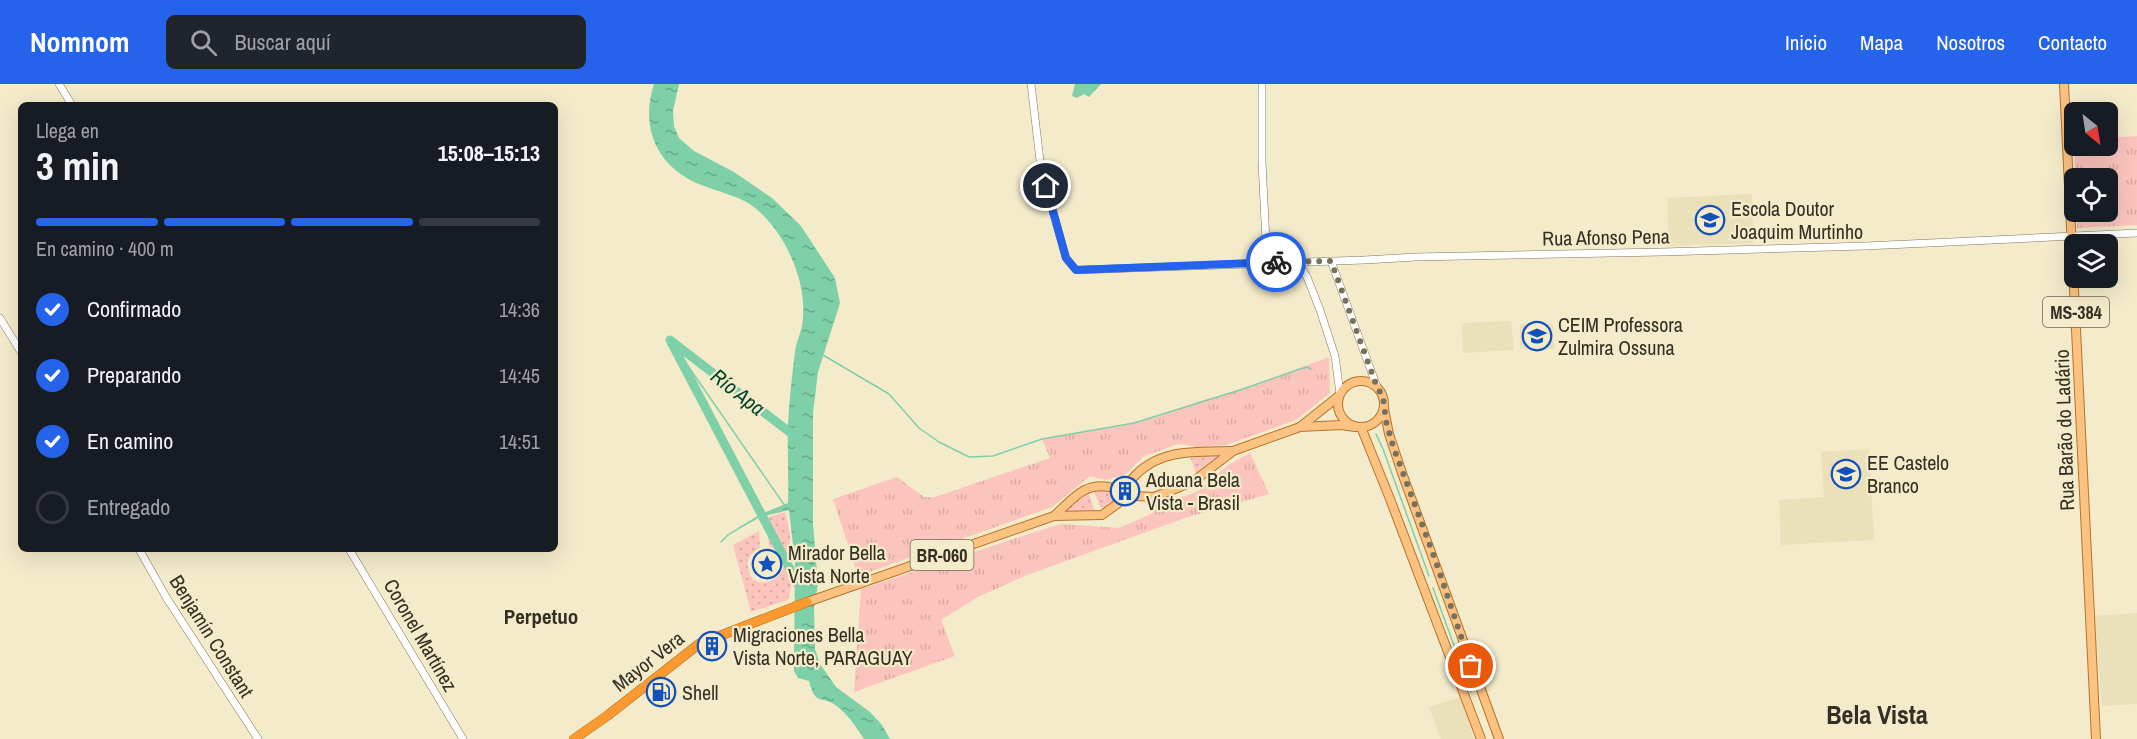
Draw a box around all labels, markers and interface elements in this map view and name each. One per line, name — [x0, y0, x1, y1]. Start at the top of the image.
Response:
search box — [166, 15, 586, 69]
text: Nomnom — [30, 23, 130, 61]
icon: search — [187, 26, 220, 59]
text: Buscar aquí — [235, 27, 331, 57]
text: Inicio — [1785, 28, 1827, 57]
text: Mapa — [1860, 28, 1903, 57]
text: Nosotros — [1936, 28, 2005, 57]
text: Contacto — [2038, 28, 2107, 57]
north arrow — [2064, 102, 2118, 156]
map controls — [2064, 102, 2118, 288]
text: Llega en — [36, 117, 99, 144]
text: 15:08–15:13 — [438, 138, 540, 168]
text: 3 min — [36, 140, 120, 192]
pin — [1020, 160, 1071, 211]
button: locate — [2064, 168, 2118, 222]
icon: home — [1029, 169, 1062, 202]
place label: Escola Doutor Joaquim Murtinho — [1731, 195, 1863, 245]
school or university icon: Escola Doutor Joaquim Murtinho — [1694, 204, 1726, 236]
street label: Rua Afonso Pena — [1542, 222, 1670, 252]
courier — [1246, 232, 1306, 292]
button: layers — [2064, 234, 2118, 288]
text: En camino · 400 m — [36, 235, 174, 262]
icon: bike — [1260, 246, 1293, 279]
icon: check — [36, 293, 69, 326]
text: Confirmado — [87, 294, 181, 324]
text: 14:36 — [499, 296, 540, 323]
road number: MS-384 — [2043, 297, 2109, 327]
place label: CEIM Professora Zulmira Ossuna — [1558, 311, 1683, 361]
school or university icon: CEIM Professora Zulmira Ossuna — [1521, 320, 1553, 352]
street label: Rua Barão do Ladário — [2048, 349, 2080, 511]
icon: check — [36, 359, 69, 392]
text: Preparando — [87, 360, 181, 390]
text: 14:45 — [499, 362, 540, 389]
water label: Río Apa — [705, 362, 771, 422]
icon: check — [36, 425, 69, 458]
text: En camino — [87, 426, 173, 456]
text: 14:51 — [499, 428, 540, 455]
place label: EE Castelo Branco — [1867, 449, 1949, 499]
school or university icon: EE Castelo Branco — [1830, 458, 1862, 490]
place label: Aduana Bela Vista - Brasil — [1145, 466, 1240, 516]
building icon: Aduana Bela Vista - Brasil — [1109, 475, 1141, 507]
text: Entregado — [87, 492, 170, 522]
place label: Mirador Bella Vista Norte — [788, 539, 886, 589]
road number: BR-060 — [910, 540, 974, 570]
place icon: Mirador Bella Vista Norte — [751, 548, 783, 580]
street label: Benjamín Constant — [164, 570, 261, 703]
street label: Coronel Martínez — [378, 574, 464, 696]
district label: Perpetuo — [504, 602, 578, 631]
place label: Migraciones Bella Vista Norte, PARAGUAY — [733, 621, 913, 671]
street label: Mayor Vera — [607, 625, 689, 697]
building icon: Migraciones Bella Vista Norte, PARAGUAY — [696, 630, 728, 662]
pin — [1445, 640, 1496, 691]
icon: bag — [1454, 649, 1487, 682]
fuel station icon: Shell — [645, 676, 677, 708]
place label: Shell — [682, 679, 718, 706]
district label: Bela Vista — [1826, 697, 1928, 732]

